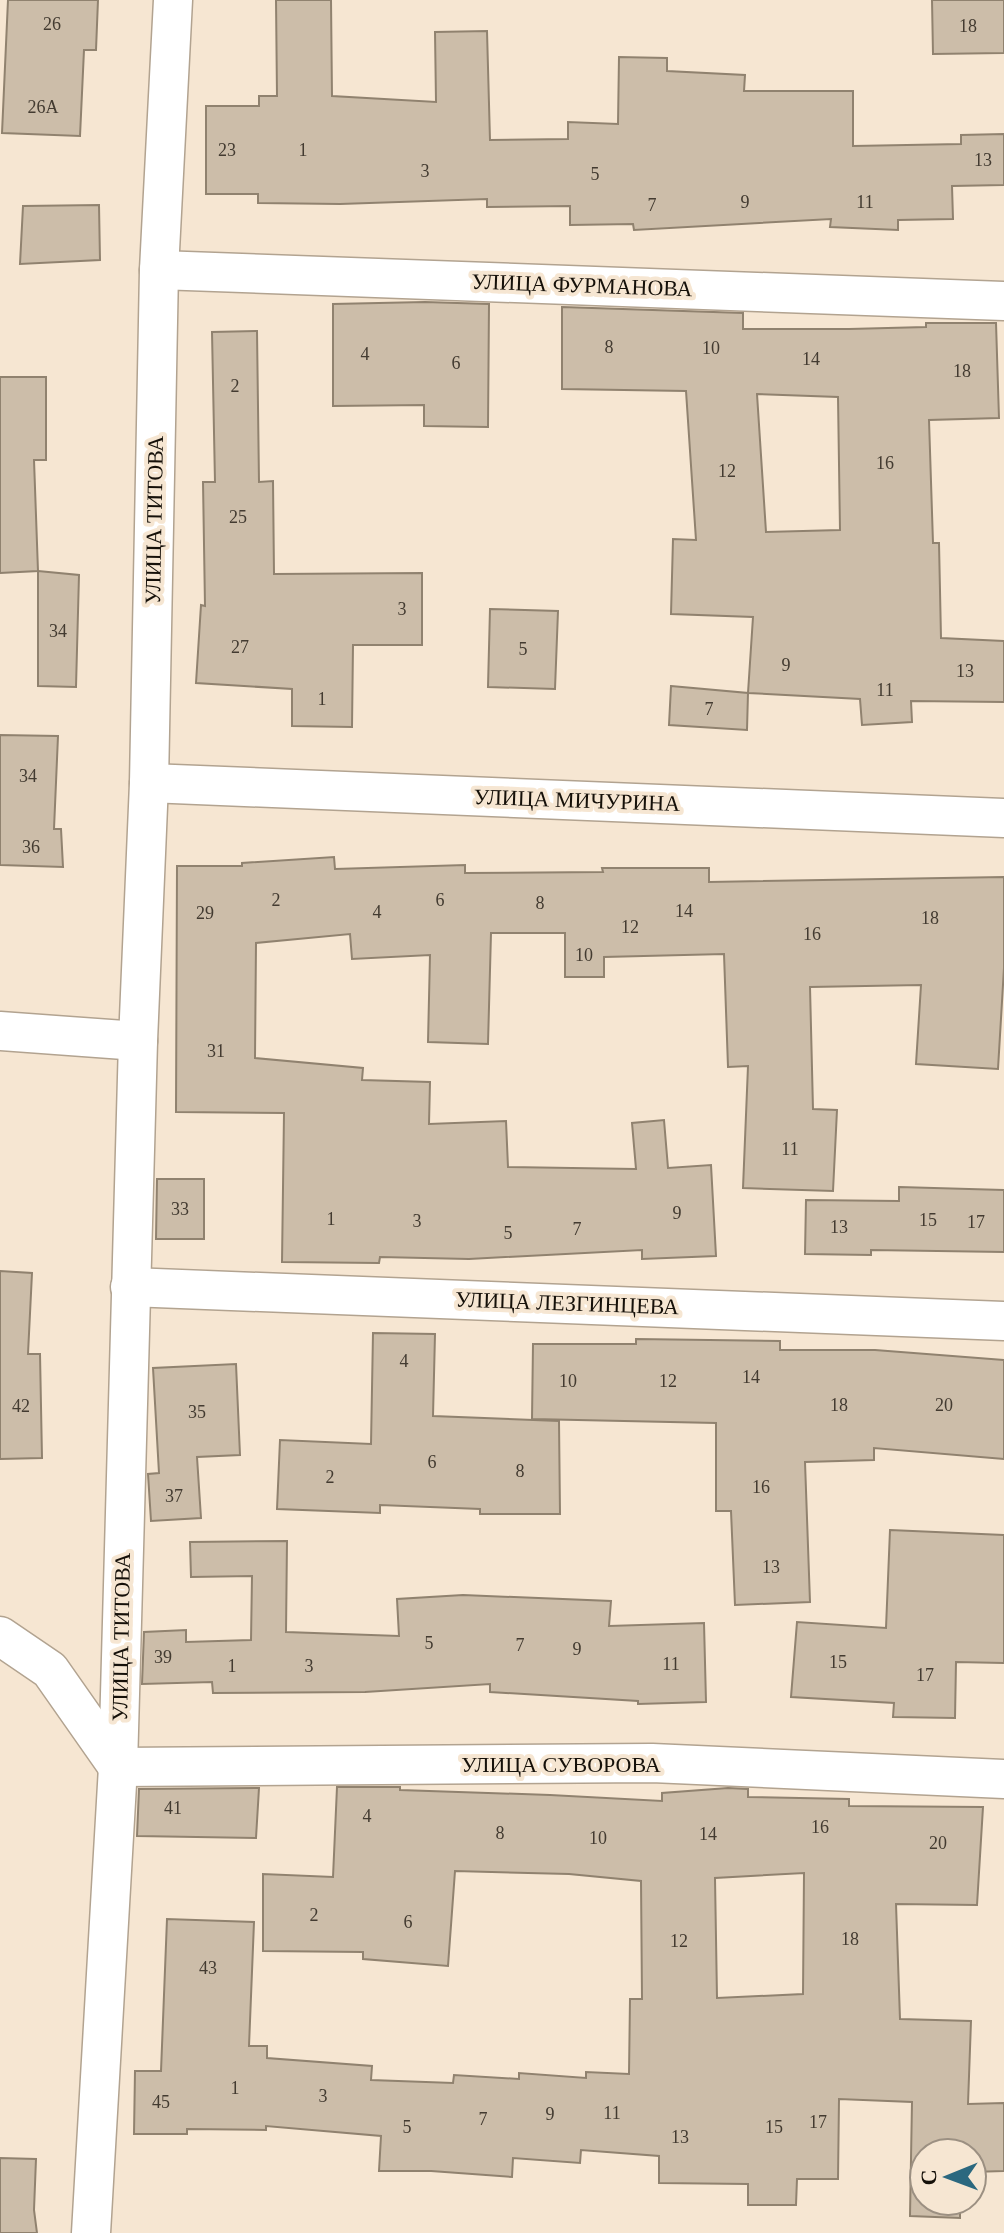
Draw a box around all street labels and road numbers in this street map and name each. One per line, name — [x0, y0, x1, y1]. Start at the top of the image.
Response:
street label: УЛИЦА ФУРМАНОВА — [471, 269, 693, 301]
street label: УЛИЦА ТИТОВА — [140, 435, 168, 605]
street label: УЛИЦА МИЧУРИНА — [473, 784, 681, 816]
street label: УЛИЦА ЛЕЗГИНЦЕВА — [455, 1287, 679, 1319]
street label: УЛИЦА ТИТОВА — [107, 1552, 135, 1722]
street label: УЛИЦА СУВОРОВА — [461, 1752, 661, 1777]

